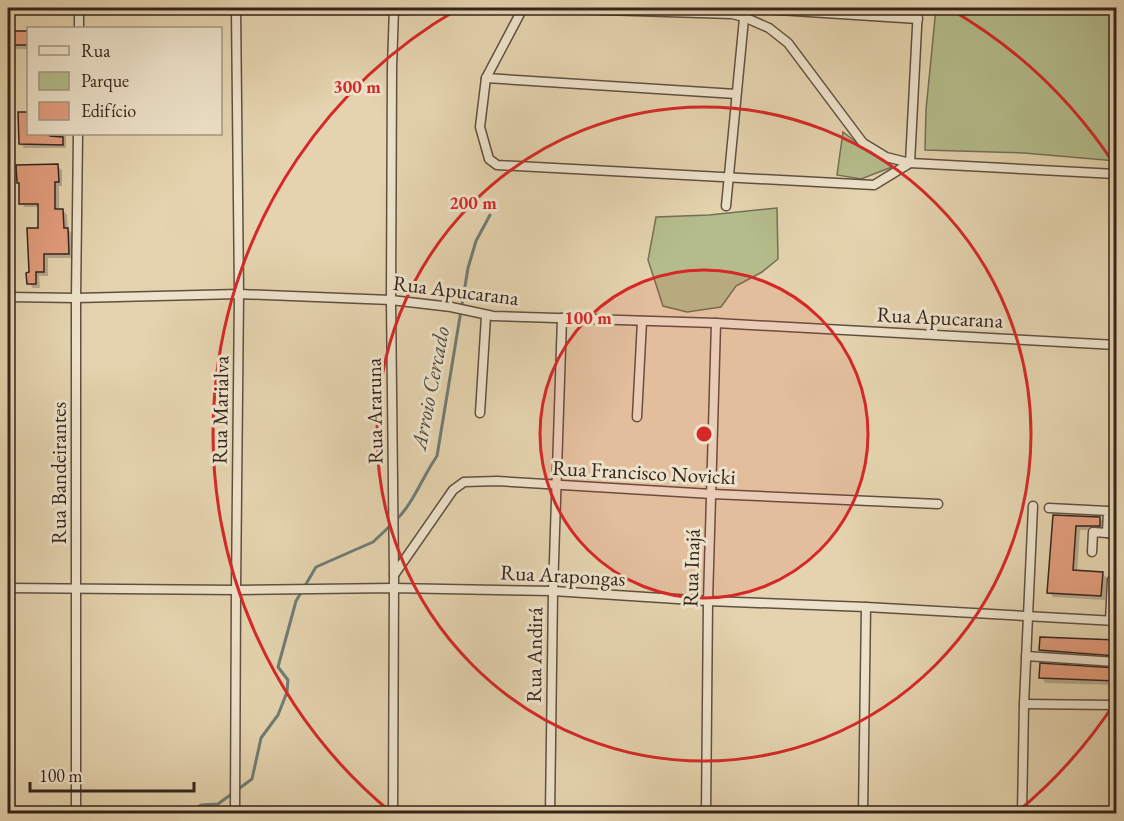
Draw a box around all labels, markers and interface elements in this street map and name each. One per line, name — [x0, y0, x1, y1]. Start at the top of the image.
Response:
legend — [27, 27, 222, 135]
text: Rua — [81, 39, 111, 62]
text: Parque — [81, 69, 129, 92]
text: 300 m — [333, 75, 381, 98]
text: Edifício — [81, 99, 136, 122]
text: 200 m — [449, 191, 497, 214]
street label: Rua Apucarana — [392, 269, 521, 311]
street label: Rua Apucarana — [876, 300, 1005, 334]
text: 100 m — [564, 306, 612, 329]
water label: Arroio Cercado — [403, 324, 456, 454]
street label: Rua Marialva — [206, 355, 234, 464]
street label: Rua Araruna — [360, 357, 388, 464]
street label: Rua Bandeirantes — [45, 402, 72, 544]
centre of rings — [694, 424, 714, 444]
street label: Rua Francisco Novicki — [552, 454, 736, 490]
street label: Rua Inajá — [676, 528, 706, 608]
street label: Rua Arapongas — [500, 558, 626, 592]
street label: Rua Andirá — [520, 606, 548, 703]
scale bar — [30, 755, 194, 793]
text: 100 m — [39, 764, 83, 787]

